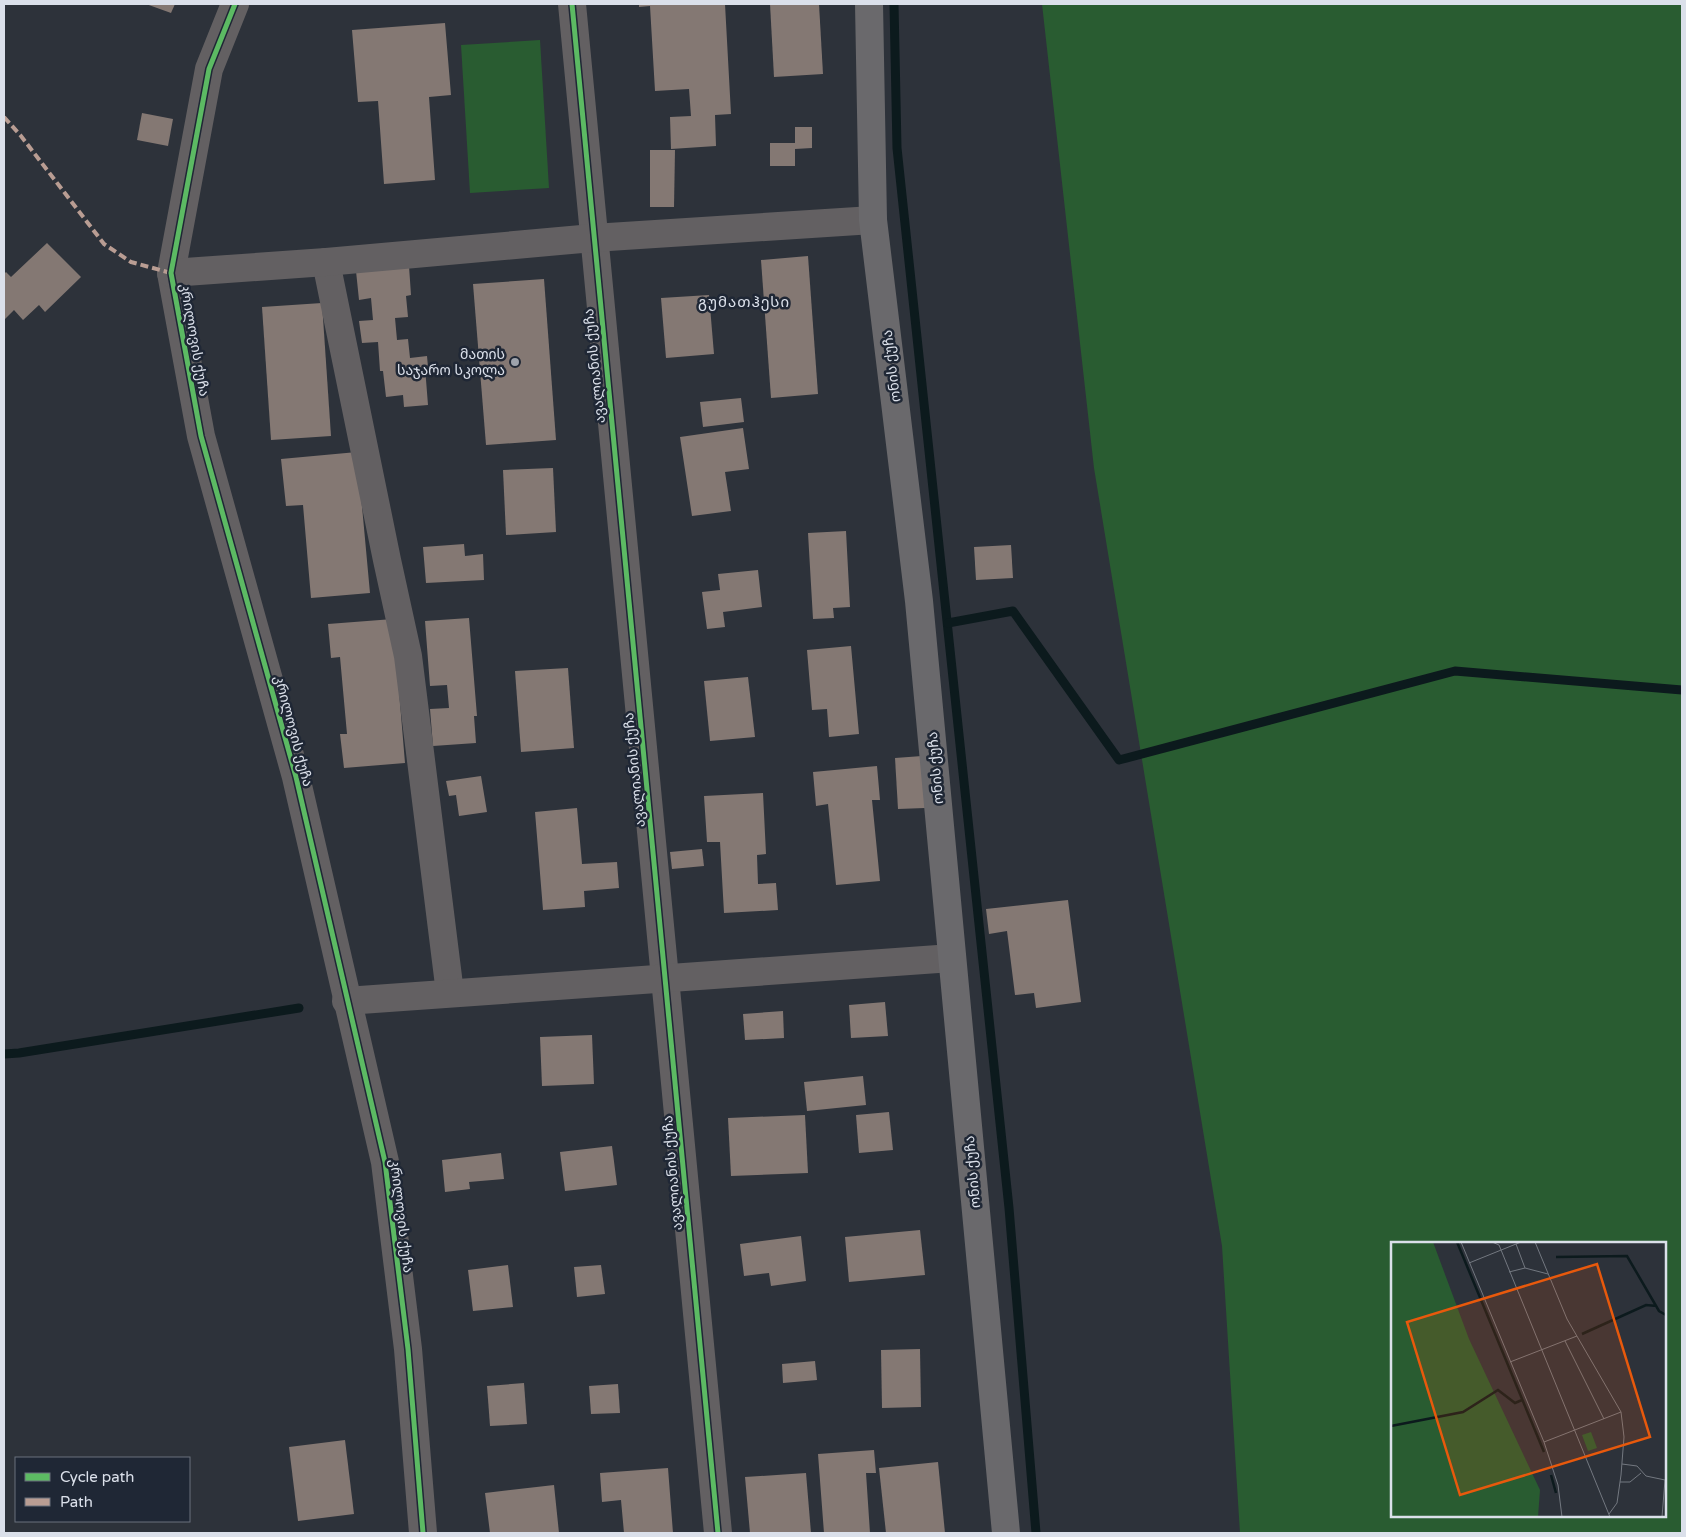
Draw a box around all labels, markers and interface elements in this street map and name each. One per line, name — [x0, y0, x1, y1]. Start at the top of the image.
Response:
street label: კრილოვის ქუჩა — [176, 282, 213, 398]
district label: გუმათჰესი — [698, 293, 790, 311]
street label: ავალიანის ქუჩა — [580, 308, 609, 424]
street label: ონის ქუჩა — [879, 329, 904, 403]
place label: მათის საჯარო სკოლა — [397, 346, 505, 379]
marker: მათის საჯარო სკოლა — [509, 356, 521, 368]
street label: კრილოვის ქუჩა — [271, 674, 317, 789]
street label: ავალიანის ქუჩა — [620, 712, 649, 828]
street label: ონის ქუჩა — [924, 731, 947, 805]
street label: ავალიანის ქუჩა — [659, 1115, 686, 1231]
street label: ონის ქუჩა — [961, 1135, 984, 1209]
street label: კრილოვის ქუჩა — [386, 1158, 417, 1274]
inset map — [1391, 1242, 1666, 1517]
legend — [15, 1457, 190, 1522]
text: Cycle path — [60, 1468, 134, 1486]
text: Path — [60, 1493, 93, 1511]

